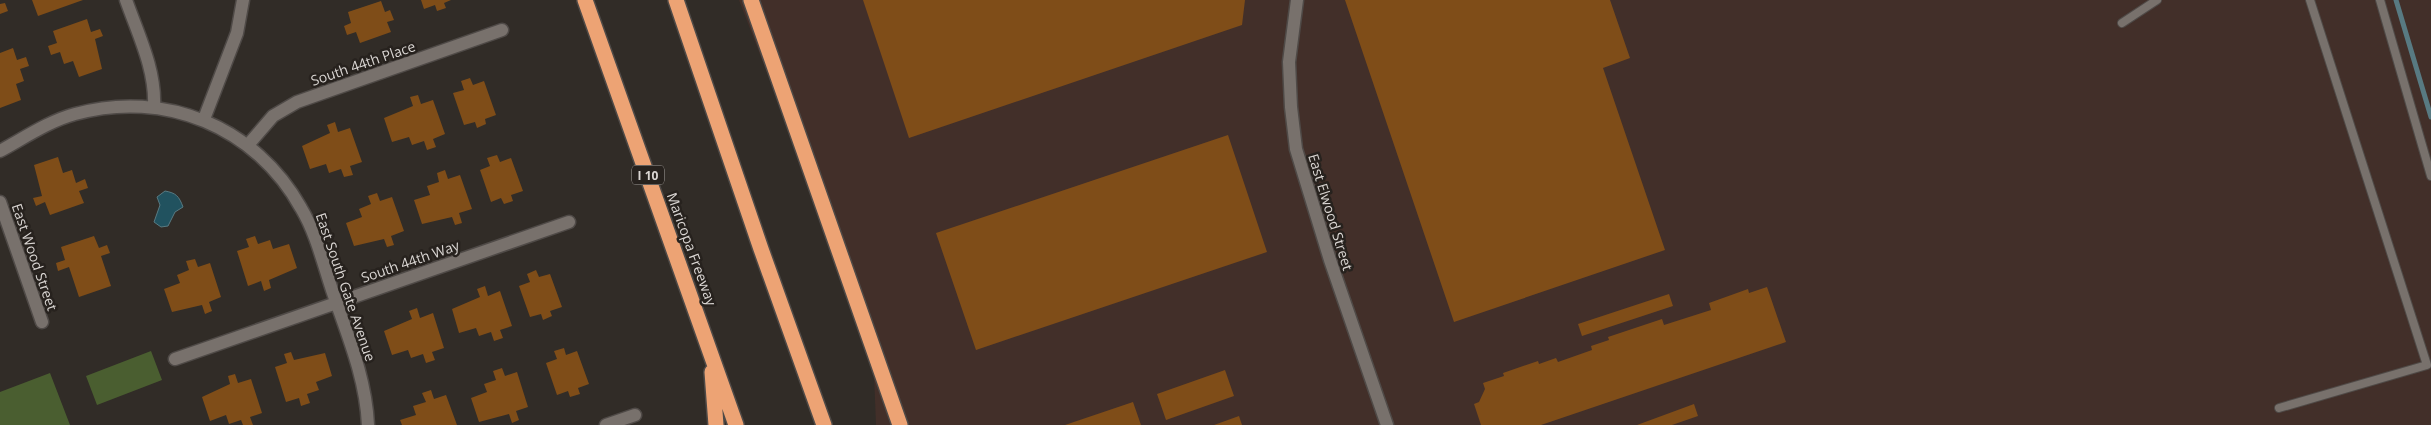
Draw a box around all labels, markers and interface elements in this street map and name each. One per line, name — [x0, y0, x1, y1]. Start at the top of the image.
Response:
street label: South 44th Place — [308, 36, 418, 90]
street label: East Elwood Street — [1304, 151, 1358, 273]
road number: I 10 — [632, 166, 664, 184]
street label: Maricopa Freeway — [663, 190, 722, 309]
street label: East Wood Street — [8, 201, 62, 313]
street label: East South Gate Avenue — [312, 210, 380, 364]
street label: South 44th Way — [358, 235, 463, 287]

